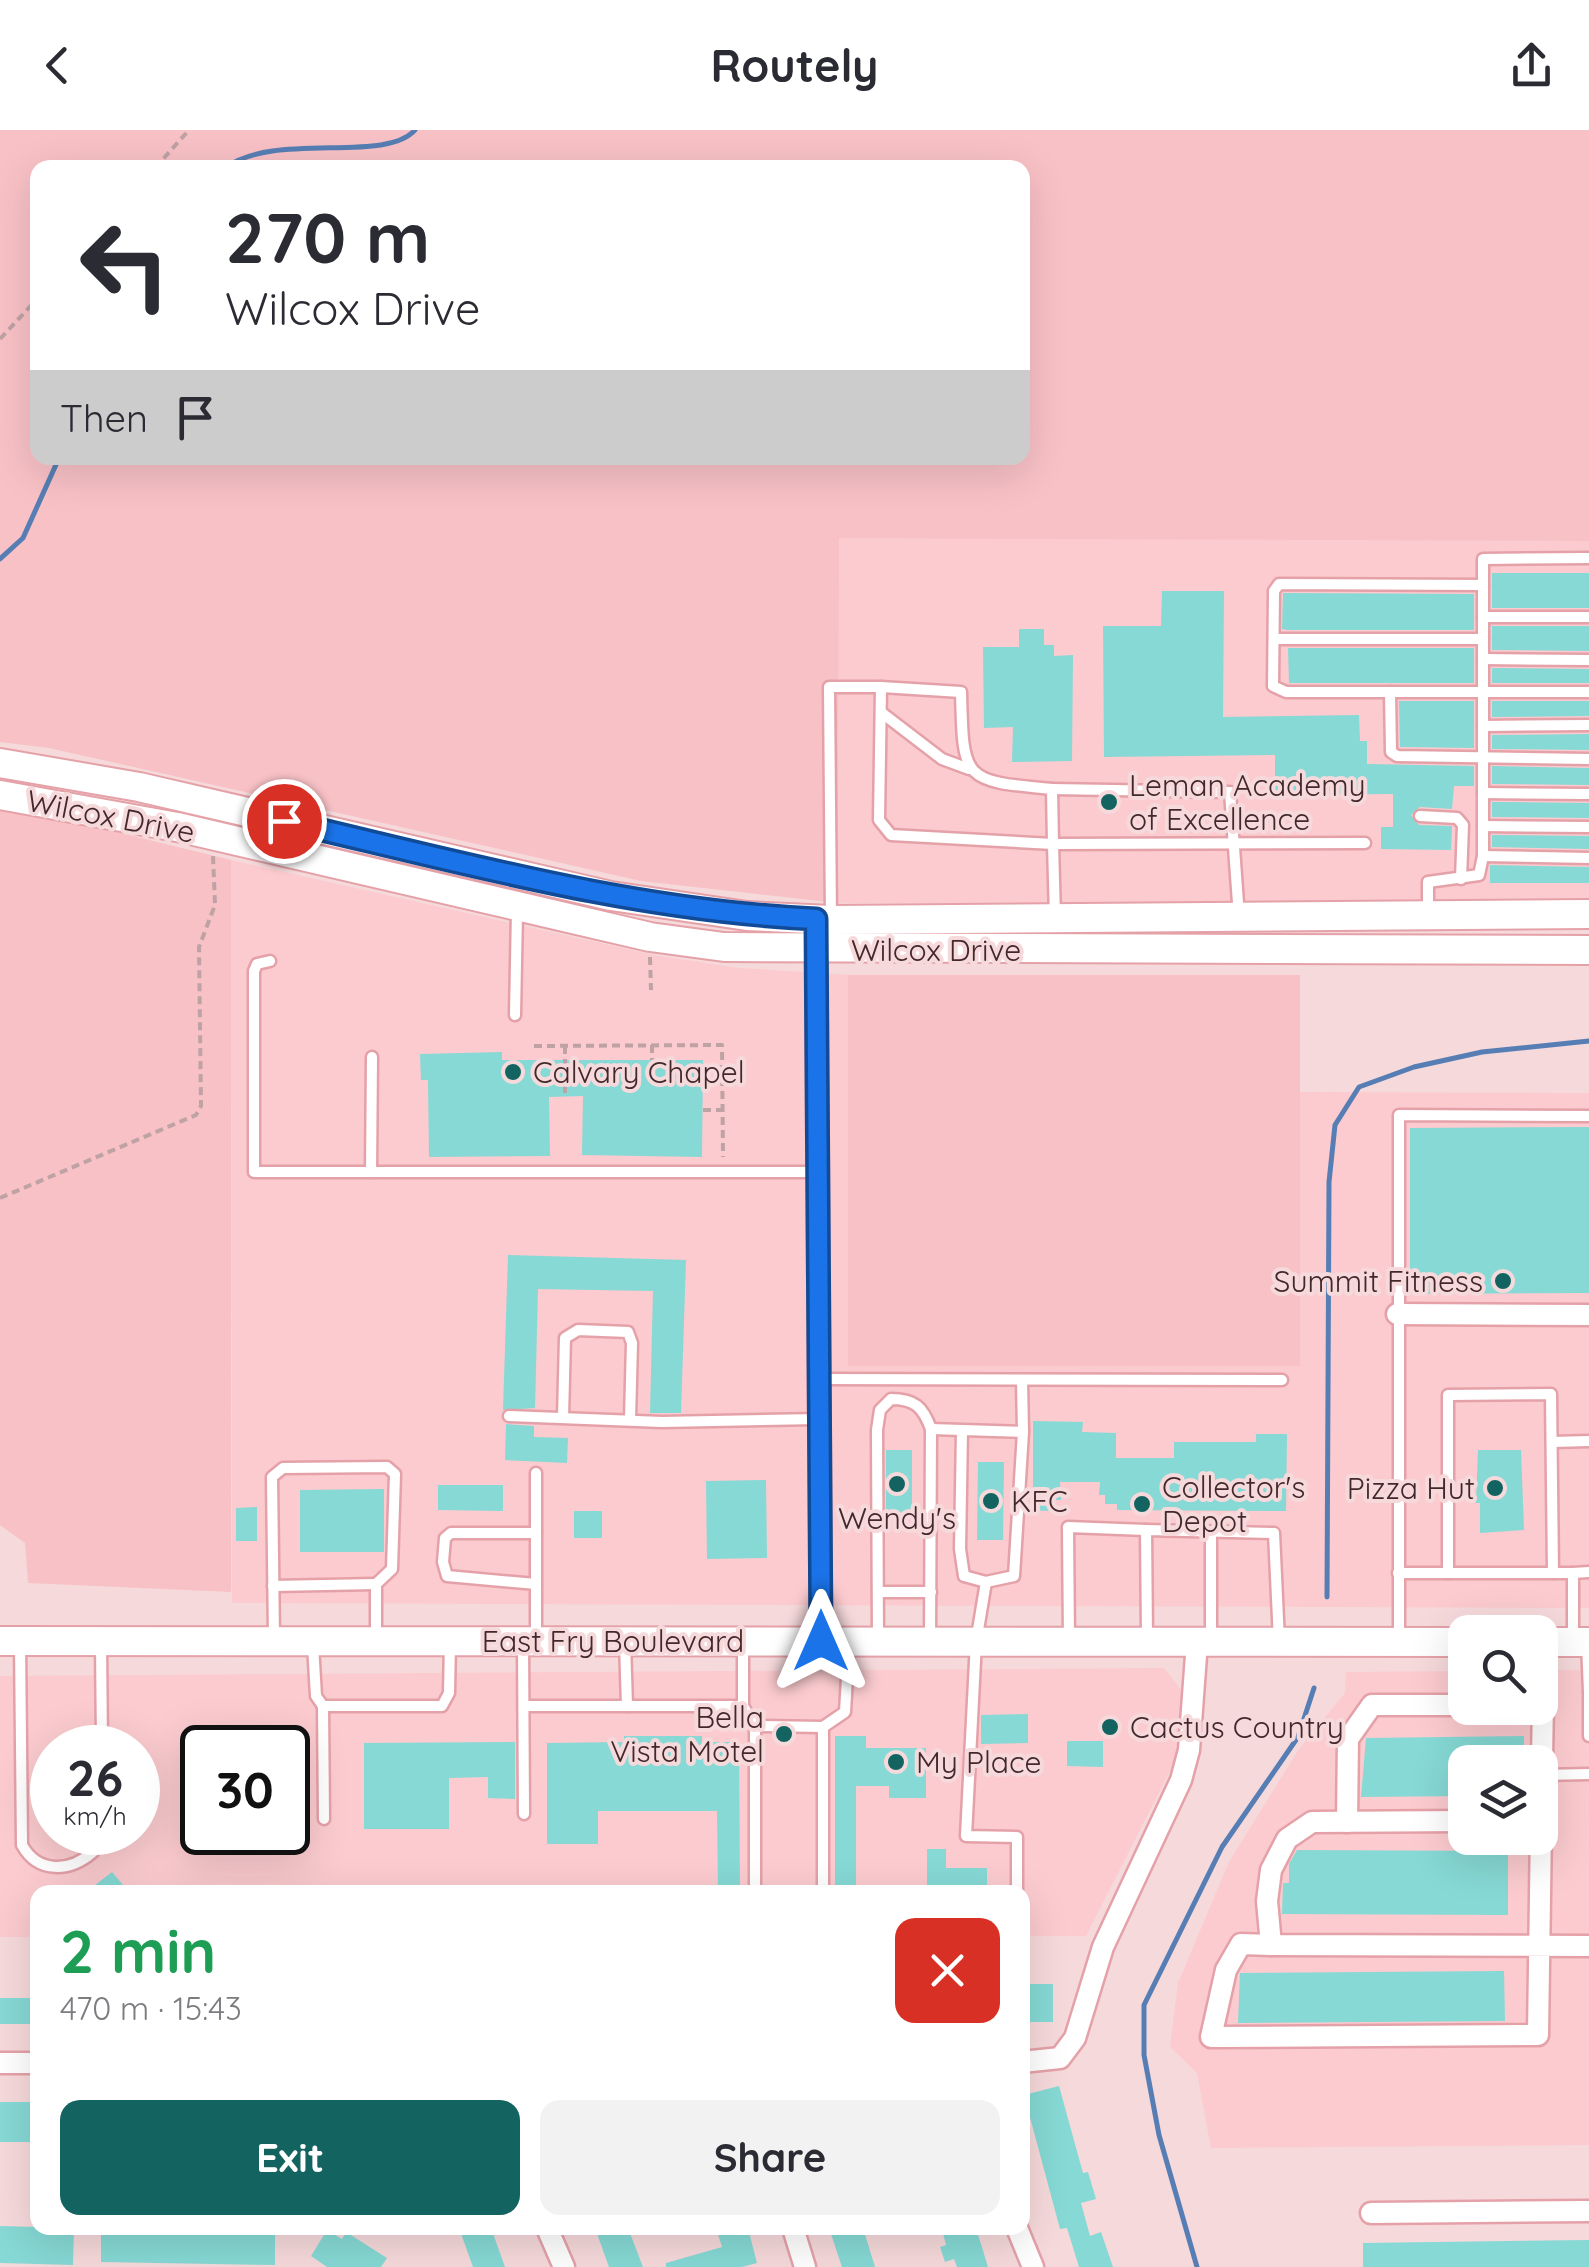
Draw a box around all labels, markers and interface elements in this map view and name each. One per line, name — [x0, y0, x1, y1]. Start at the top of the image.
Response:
text: Routely — [711, 37, 878, 93]
icon: back — [30, 38, 85, 93]
icon: share — [1504, 38, 1559, 93]
text: 270 m — [225, 193, 430, 281]
icon: left — [60, 200, 190, 330]
text: Wilcox Drive — [225, 280, 480, 336]
icon: arrive — [168, 390, 223, 445]
text: Then — [60, 394, 148, 442]
place label: Leman Academy of Excellence — [1129, 766, 1366, 838]
pin — [242, 779, 327, 864]
street label: Wilcox Drive — [24, 781, 198, 851]
marker: Leman Academy of Excellence — [1098, 791, 1120, 813]
icon: arrive — [257, 794, 312, 849]
street label: Wilcox Drive — [851, 931, 1021, 969]
place label: Calvary Chapel — [533, 1053, 745, 1091]
marker: Calvary Chapel — [502, 1061, 524, 1083]
place label: Summit Fitness — [1274, 1262, 1483, 1300]
marker: Summit Fitness — [1492, 1270, 1514, 1292]
place label: Collector's Depot — [1162, 1468, 1305, 1540]
place label: Pizza Hut — [1347, 1469, 1475, 1507]
marker: Wendy's — [886, 1473, 908, 1495]
marker: Pizza Hut — [1484, 1477, 1506, 1499]
place label: KFC — [1011, 1482, 1068, 1520]
marker: KFC — [980, 1490, 1002, 1512]
marker: Collector's Depot — [1131, 1493, 1153, 1515]
place label: Wendy's — [838, 1499, 956, 1537]
position arrow — [769, 1589, 873, 1693]
map controls — [1448, 1615, 1558, 1855]
button: search — [1448, 1615, 1558, 1725]
street label: East Fry Boulevard — [482, 1622, 744, 1660]
place label: Bella Vista Motel — [610, 1698, 764, 1770]
place label: Cactus Country — [1130, 1708, 1344, 1746]
marker: Cactus Country — [1099, 1716, 1121, 1738]
marker: Bella Vista Motel — [773, 1723, 795, 1745]
speed limit sign: 30 — [180, 1725, 310, 1855]
place label: My Place — [916, 1743, 1042, 1781]
button: layers — [1448, 1745, 1558, 1855]
text: 26 — [67, 1746, 123, 1809]
marker: My Place — [885, 1751, 907, 1773]
text: km/h — [63, 1800, 127, 1831]
text: 2 min — [60, 1913, 216, 1988]
button: close — [895, 1918, 1000, 2023]
text: 470 m · 15:43 — [60, 1988, 242, 2028]
button: Exit — [60, 2100, 520, 2215]
button: Share — [540, 2100, 1000, 2215]

